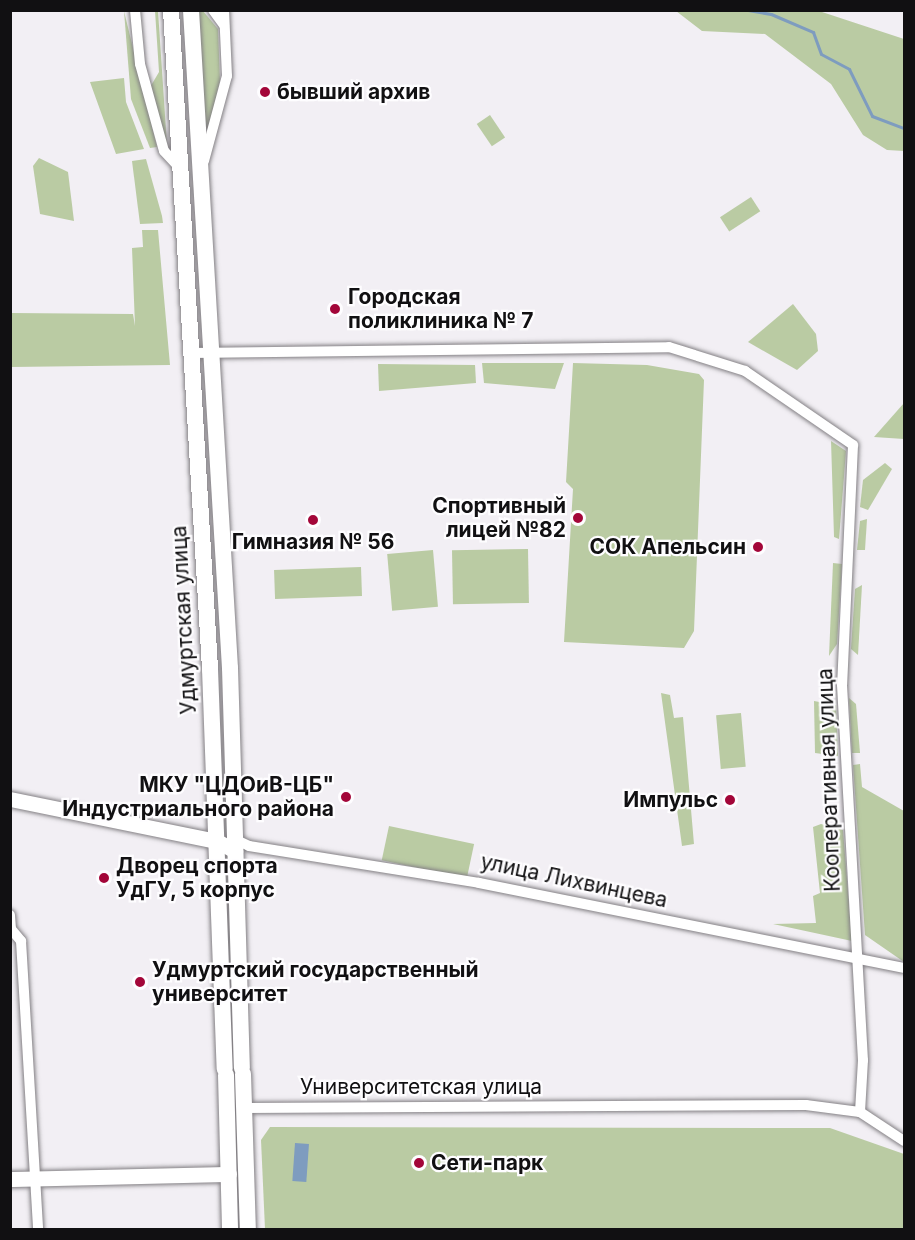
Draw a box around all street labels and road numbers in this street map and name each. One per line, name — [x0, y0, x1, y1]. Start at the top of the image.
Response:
street label: Удмуртская улица — [166, 525, 202, 715]
street label: Кооперативная улица — [813, 668, 845, 892]
street label: улица Лихвинцева — [478, 849, 670, 913]
street label: Университетская улица — [300, 1074, 542, 1100]

